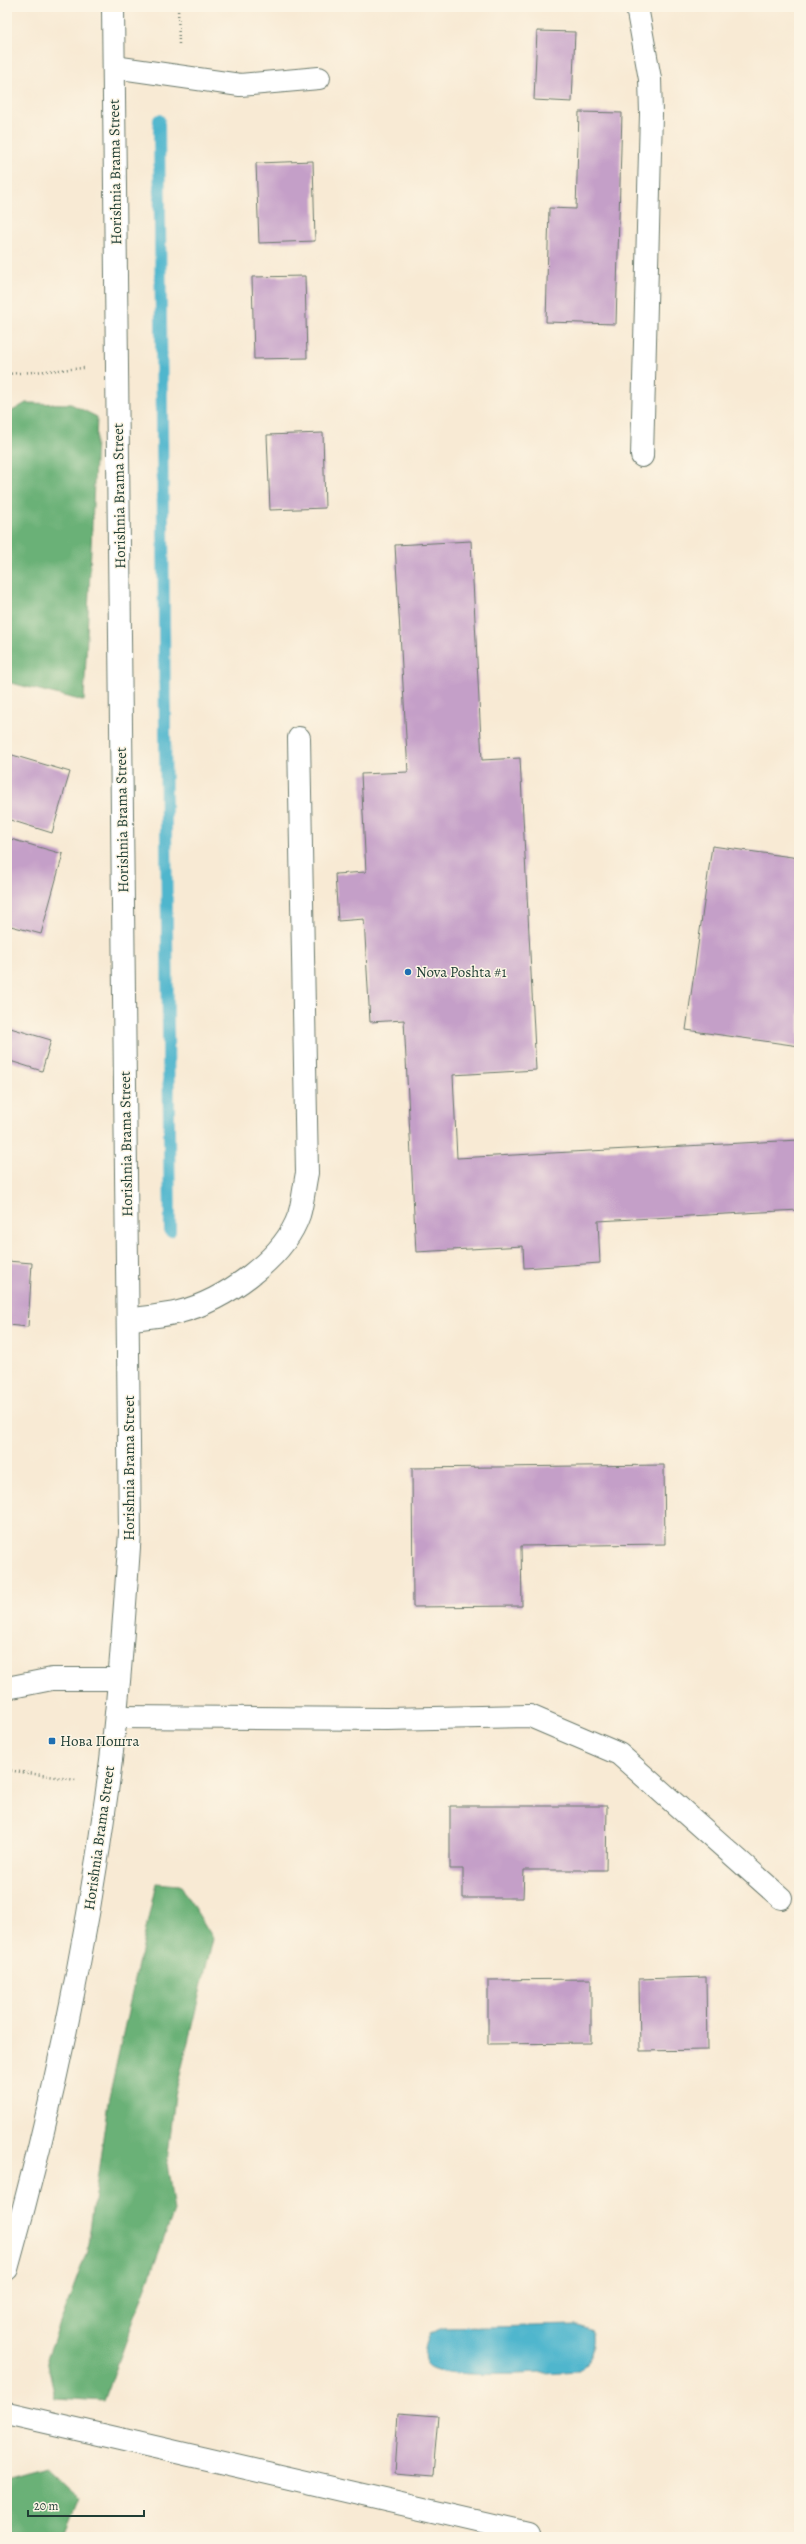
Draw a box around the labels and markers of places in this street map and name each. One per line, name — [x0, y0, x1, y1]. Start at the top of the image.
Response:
place label: Nova Poshta #1 — [416, 962, 507, 982]
marker: Nova Poshta #1 — [403, 967, 413, 977]
place label: Нова Пошта — [60, 1731, 139, 1751]
marker: Нова Пошта — [47, 1736, 57, 1746]

